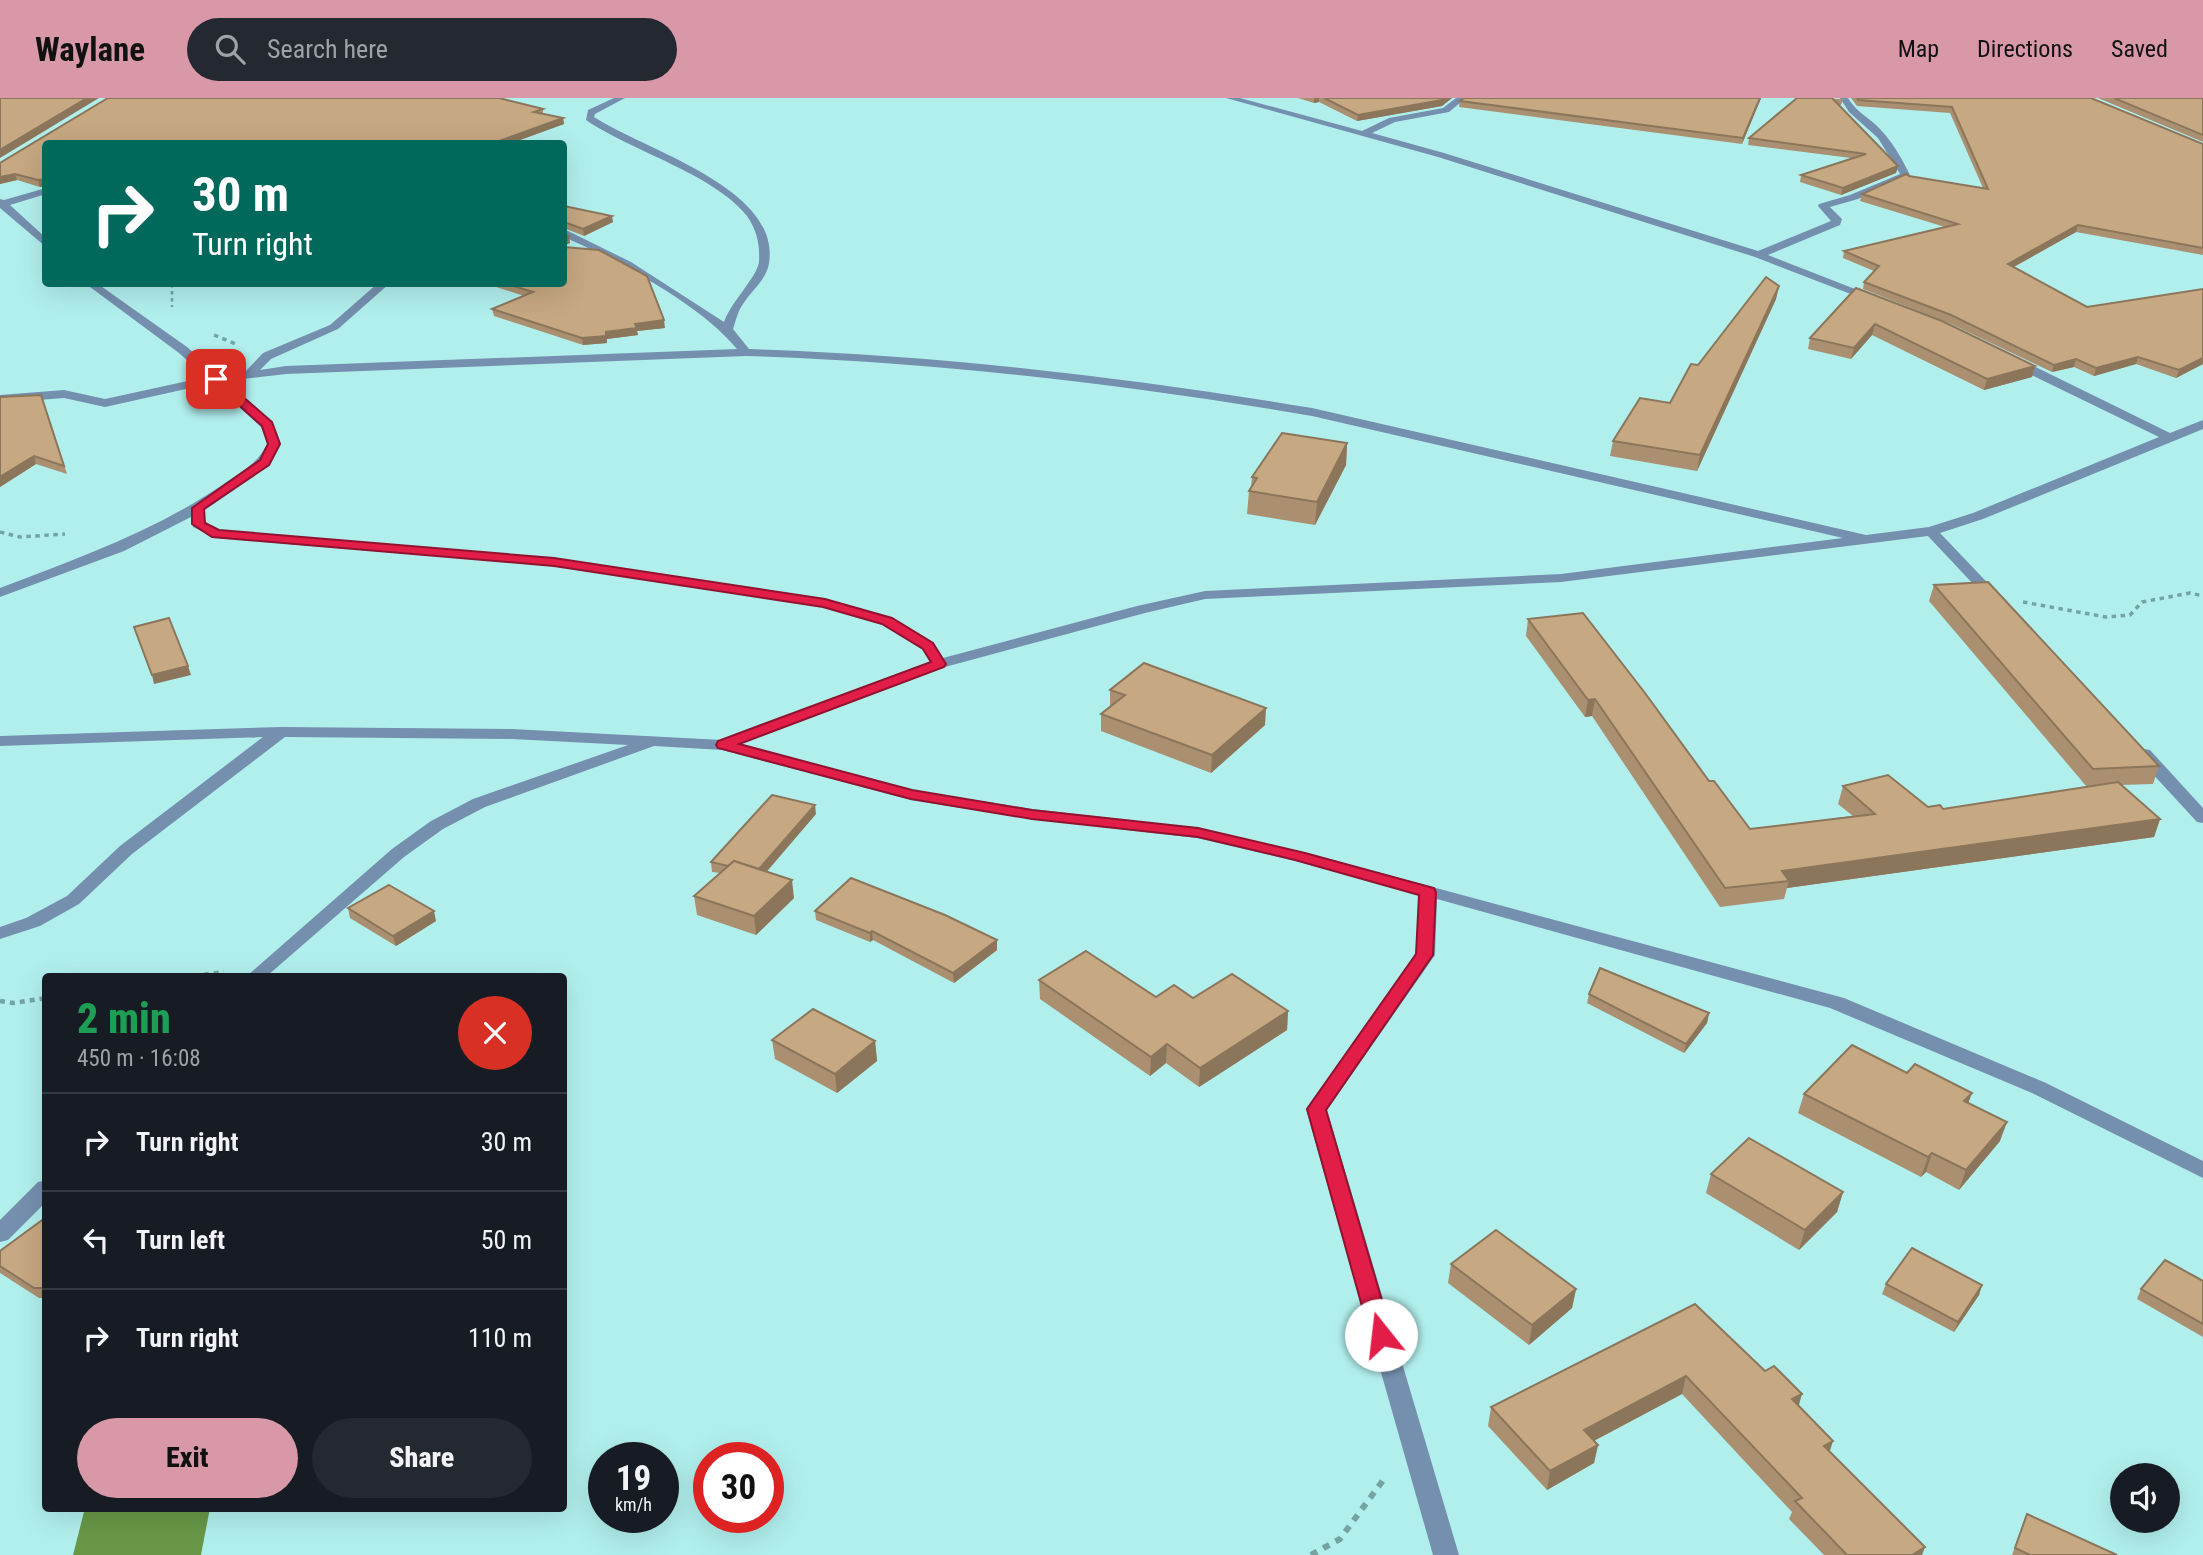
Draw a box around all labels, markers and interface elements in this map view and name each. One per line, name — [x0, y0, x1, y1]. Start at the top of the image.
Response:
search box — [187, 18, 677, 81]
text: Waylane — [35, 30, 145, 69]
icon: search — [211, 30, 249, 68]
text: Search here — [267, 34, 388, 64]
text: Map — [1898, 35, 1939, 63]
text: Directions — [1977, 35, 2073, 63]
text: Saved — [2111, 35, 2168, 63]
text: 30 m — [192, 166, 289, 223]
icon: right — [77, 168, 168, 259]
text: Turn right — [192, 225, 313, 263]
pin — [186, 349, 246, 409]
icon: arrive — [197, 360, 235, 398]
text: 2 min — [77, 994, 171, 1043]
button: close — [458, 996, 532, 1070]
text: 450 m · 16:08 — [77, 1045, 201, 1072]
icon: right — [77, 1123, 115, 1161]
text: Turn right — [136, 1127, 238, 1157]
text: 30 m — [481, 1127, 532, 1157]
icon: left — [77, 1221, 115, 1259]
text: Turn left — [136, 1225, 225, 1255]
text: 50 m — [481, 1225, 532, 1255]
position arrow — [1344, 1298, 1418, 1372]
icon: right — [77, 1319, 115, 1357]
text: Turn right — [136, 1323, 238, 1353]
text: 110 m — [468, 1323, 532, 1353]
button: Exit — [77, 1418, 298, 1498]
button: Share — [312, 1418, 532, 1498]
speed limit sign: 30 — [693, 1442, 784, 1533]
text: 19 — [616, 1458, 651, 1499]
map controls — [2110, 1463, 2180, 1533]
button: sound — [2110, 1463, 2180, 1533]
text: km/h — [615, 1494, 652, 1515]

